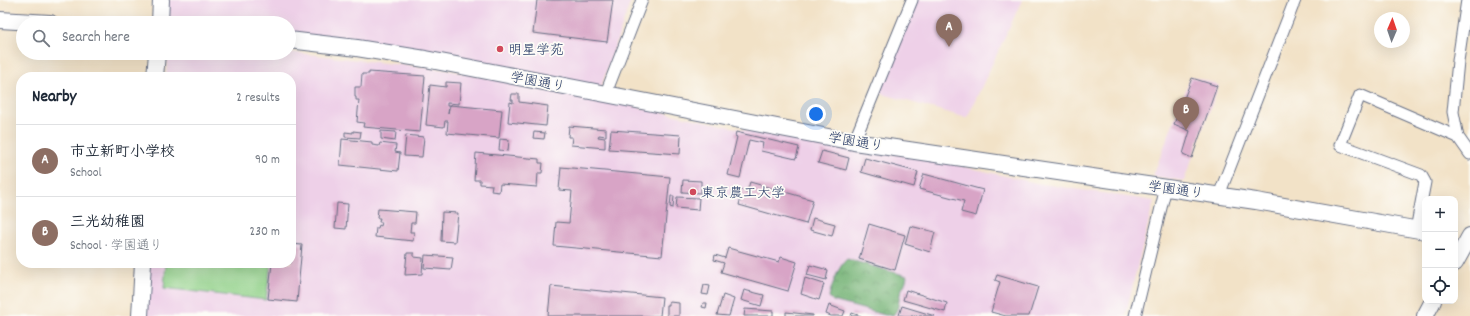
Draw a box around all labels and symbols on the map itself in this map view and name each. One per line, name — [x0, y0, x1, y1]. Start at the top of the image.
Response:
north arrow — [1374, 12, 1410, 48]
pin: A — [936, 14, 962, 47]
place label: 明星学苑 — [508, 41, 564, 61]
marker: 明星学苑 — [495, 44, 505, 54]
street label: 学園通り — [508, 68, 567, 98]
pin: B — [1173, 97, 1199, 130]
your location — [806, 104, 826, 124]
street label: 学園通り — [826, 128, 885, 158]
street label: 学園通り — [1147, 177, 1205, 205]
place label: 東京農工大学 — [701, 184, 785, 204]
marker: 東京農工大学 — [688, 187, 698, 197]

